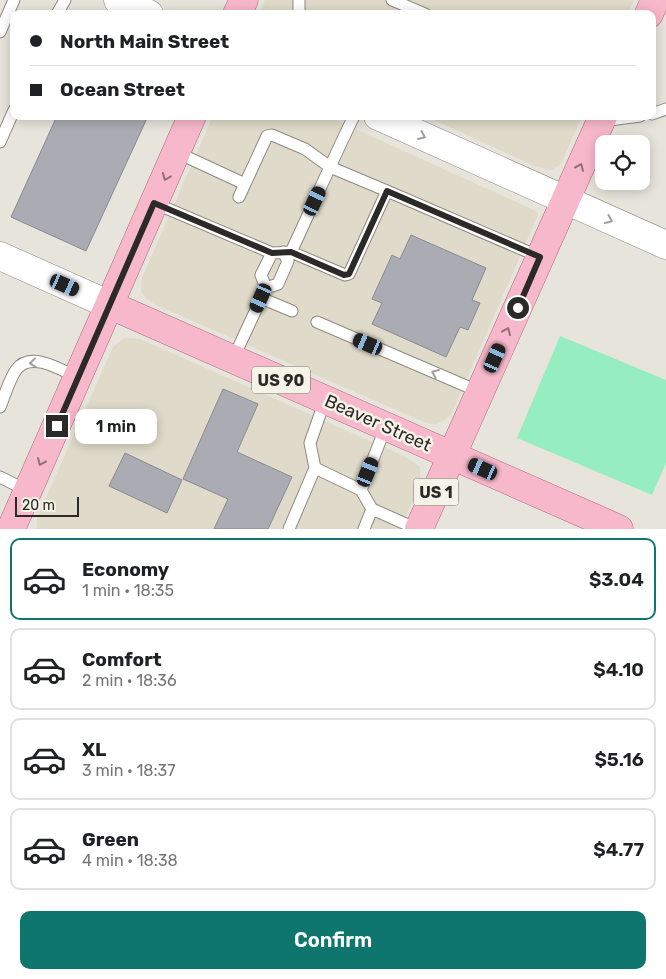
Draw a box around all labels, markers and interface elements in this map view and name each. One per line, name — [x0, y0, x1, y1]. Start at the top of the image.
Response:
text: North Main Street — [60, 30, 229, 53]
text: Ocean Street — [60, 78, 185, 101]
one-way arrow — [417, 130, 426, 141]
map controls — [595, 135, 650, 190]
button: locate — [595, 135, 650, 190]
one-way arrow — [574, 163, 585, 172]
one-way arrow — [161, 172, 172, 181]
car — [301, 184, 328, 218]
one-way arrow — [604, 213, 613, 224]
car — [48, 272, 81, 298]
car — [248, 281, 273, 315]
route start — [507, 297, 529, 319]
one-way arrow — [501, 327, 512, 336]
car — [351, 331, 384, 357]
car — [482, 341, 507, 375]
one-way arrow — [29, 357, 37, 368]
road number: US 90 — [252, 366, 310, 394]
one-way arrow — [431, 369, 440, 380]
street label: Beaver Street — [321, 390, 435, 456]
callout: 1 min — [74, 408, 157, 444]
route end — [46, 415, 68, 437]
text: 1 min — [96, 417, 136, 436]
car — [355, 455, 380, 489]
car — [466, 456, 499, 482]
one-way arrow — [37, 457, 48, 466]
road number: US 1 — [414, 478, 458, 506]
scale bar — [15, 494, 79, 517]
text: 20 m — [22, 497, 55, 514]
icon: car — [22, 557, 67, 602]
text: Economy — [82, 558, 169, 581]
text: $3.04 — [589, 568, 644, 591]
text: 1 min · 18:35 — [82, 581, 174, 600]
icon: car — [22, 647, 67, 692]
text: Comfort — [82, 648, 162, 671]
text: $4.10 — [593, 658, 644, 681]
text: 2 min · 18:36 — [82, 671, 177, 690]
icon: car — [22, 737, 67, 782]
text: XL — [82, 738, 106, 761]
text: $5.16 — [594, 748, 644, 771]
text: 3 min · 18:37 — [82, 761, 175, 780]
icon: car — [22, 827, 67, 872]
text: Green — [82, 828, 139, 851]
text: $4.77 — [593, 838, 644, 861]
text: 4 min · 18:38 — [82, 851, 178, 870]
button: Confirm — [20, 911, 646, 969]

